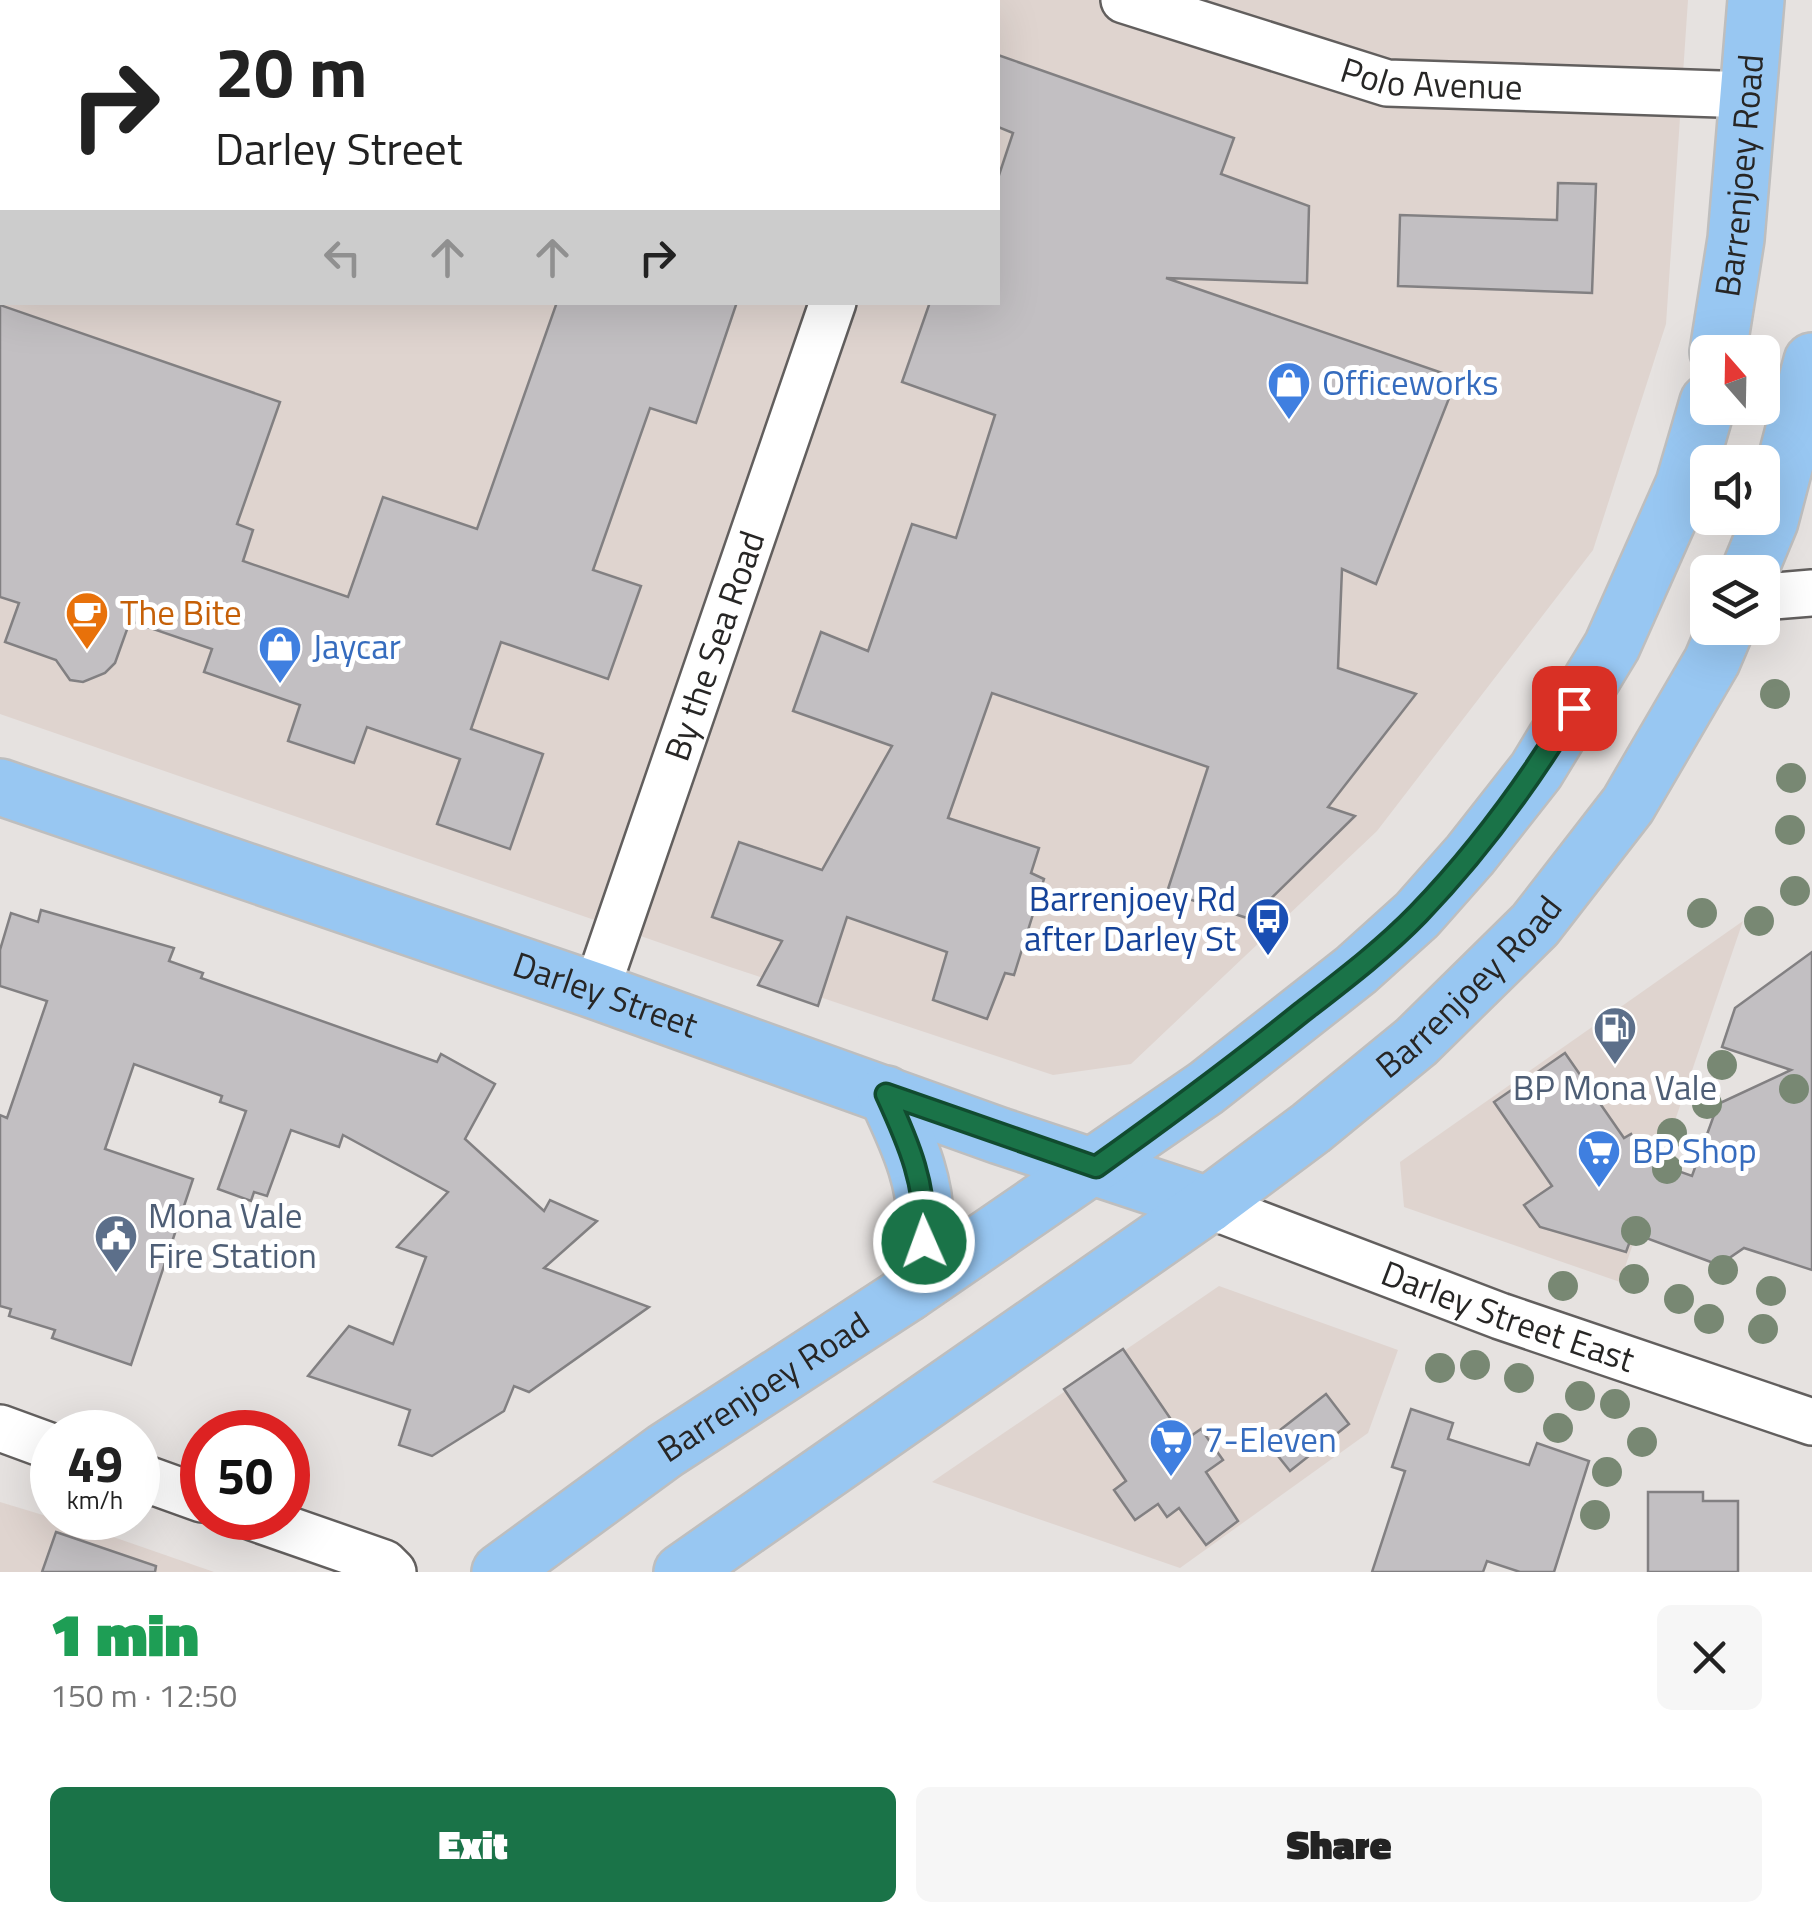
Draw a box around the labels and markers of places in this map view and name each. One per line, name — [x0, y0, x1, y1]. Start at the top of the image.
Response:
place label: Officeworks — [1322, 355, 1499, 409]
shop icon: Officeworks — [1266, 360, 1312, 421]
place label: The Bite — [120, 585, 242, 639]
cafe icon: The Bite — [64, 590, 110, 651]
place label: Jaycar — [312, 619, 401, 673]
shop icon: Jaycar — [257, 624, 303, 685]
pin — [1532, 666, 1617, 751]
place label: Barrenjoey Rd after Darley St — [1024, 871, 1236, 965]
bus stop icon: Barrenjoey Rd after Darley St — [1245, 896, 1291, 957]
fuel station icon: BP Mona Vale — [1592, 1005, 1638, 1066]
place label: BP Mona Vale — [1513, 1060, 1717, 1114]
place label: BP Shop — [1632, 1123, 1757, 1177]
supermarket icon: BP Shop — [1576, 1128, 1622, 1189]
place label: Mona Vale Fire Station — [148, 1188, 317, 1282]
public building icon: Mona Vale Fire Station — [93, 1213, 139, 1274]
place label: 7-Eleven — [1204, 1412, 1337, 1466]
supermarket icon: 7-Eleven — [1148, 1417, 1194, 1478]

